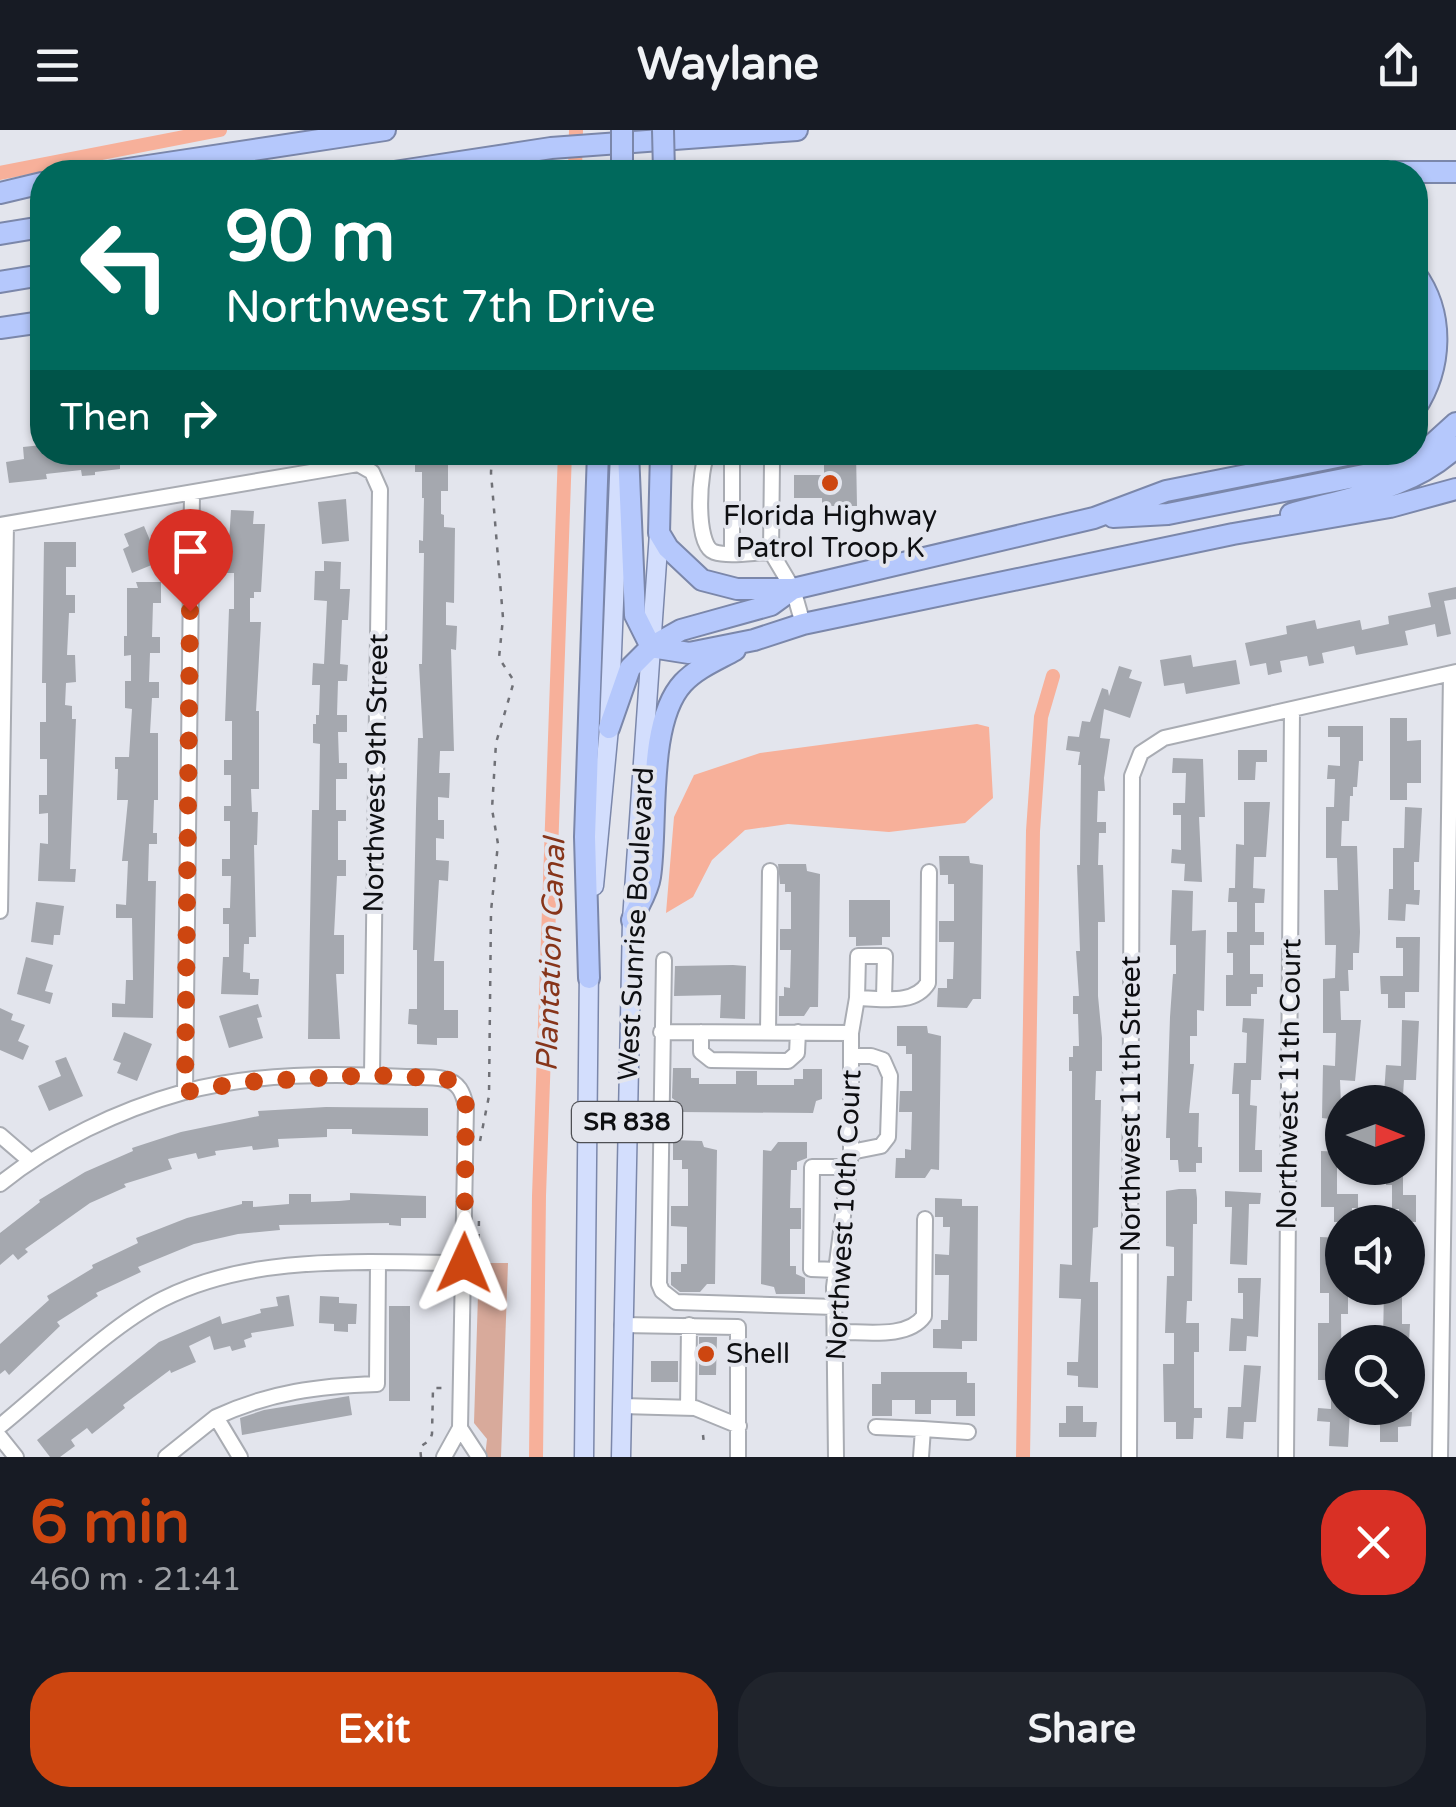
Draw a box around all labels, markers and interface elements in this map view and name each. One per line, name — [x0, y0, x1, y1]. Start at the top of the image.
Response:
icon: menu — [30, 38, 85, 93]
text: Waylane — [637, 38, 819, 92]
icon: share — [1371, 38, 1426, 93]
text: 90 m — [225, 196, 395, 280]
icon: left — [60, 200, 190, 330]
text: Northwest 7th Drive — [225, 281, 656, 335]
icon: right — [171, 390, 226, 445]
text: Then — [60, 395, 151, 441]
marker: Florida Highway Patrol Troop K — [819, 472, 841, 494]
place label: Florida Highway Patrol Troop K — [723, 499, 937, 565]
pin — [148, 509, 233, 612]
icon: arrive — [163, 524, 218, 579]
street label: Northwest 9th Street — [357, 633, 395, 913]
street label: West Sunrise Boulevard — [611, 766, 661, 1082]
water label: Plantation Canal — [528, 834, 574, 1072]
street label: Northwest 11th Court — [1269, 938, 1309, 1230]
street label: Northwest 11th Street — [1114, 955, 1148, 1252]
street label: Northwest 10th Court — [819, 1068, 869, 1361]
north arrow — [1325, 1085, 1425, 1185]
map controls — [1325, 1085, 1425, 1425]
road number: SR 838 — [572, 1102, 682, 1142]
button: sound — [1325, 1205, 1425, 1305]
position arrow — [412, 1211, 516, 1315]
button: search — [1325, 1325, 1425, 1425]
place label: Shell — [726, 1337, 790, 1371]
marker: Shell — [695, 1343, 717, 1365]
text: 6 min — [30, 1487, 190, 1559]
button: close — [1321, 1490, 1426, 1595]
text: 460 m · 21:41 — [30, 1561, 242, 1599]
button: Exit — [30, 1672, 718, 1787]
button: Share — [738, 1672, 1426, 1787]

